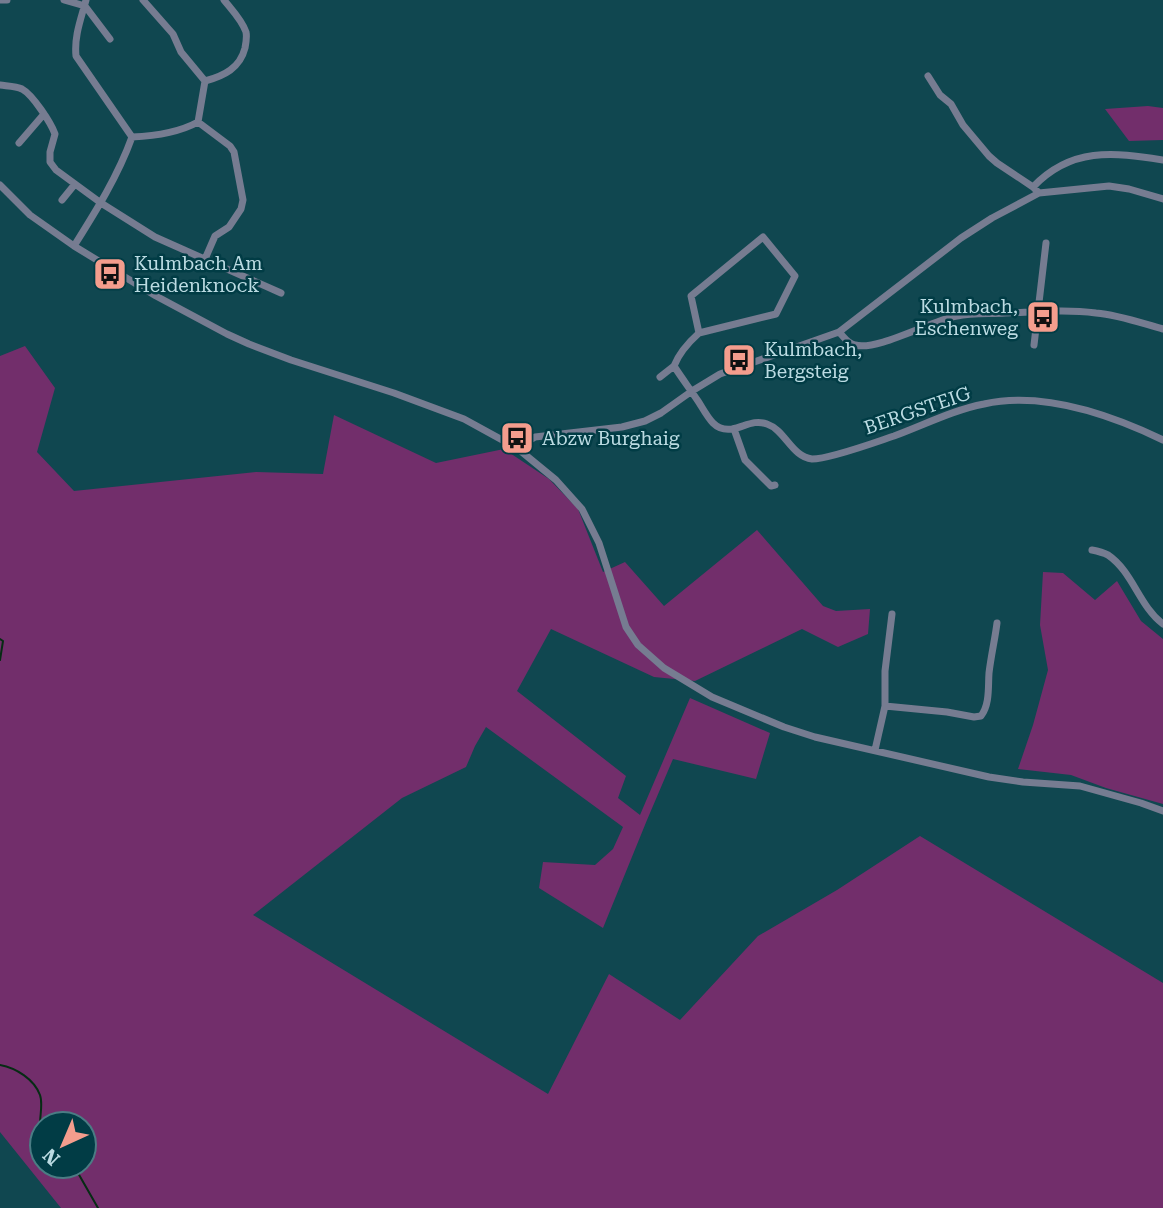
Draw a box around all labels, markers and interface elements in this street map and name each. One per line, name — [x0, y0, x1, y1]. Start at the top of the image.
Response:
place label: Kulmbach Am Heidenknock — [134, 252, 263, 297]
bus stop icon: Kulmbach Am Heidenknock — [91, 255, 129, 293]
place label: Kulmbach, Eschenweg — [915, 295, 1018, 340]
bus stop icon: Kulmbach, Eschenweg — [1024, 298, 1062, 336]
place label: Kulmbach, Bergsteig — [764, 338, 862, 383]
bus stop icon: Kulmbach, Bergsteig — [720, 341, 758, 379]
street label: BERGSTEIG — [861, 381, 974, 439]
bus stop icon: Abzw Burghaig — [498, 419, 536, 457]
place label: Abzw Burghaig — [542, 427, 680, 450]
north arrow — [28, 1110, 98, 1180]
text: N — [38, 1143, 65, 1170]

